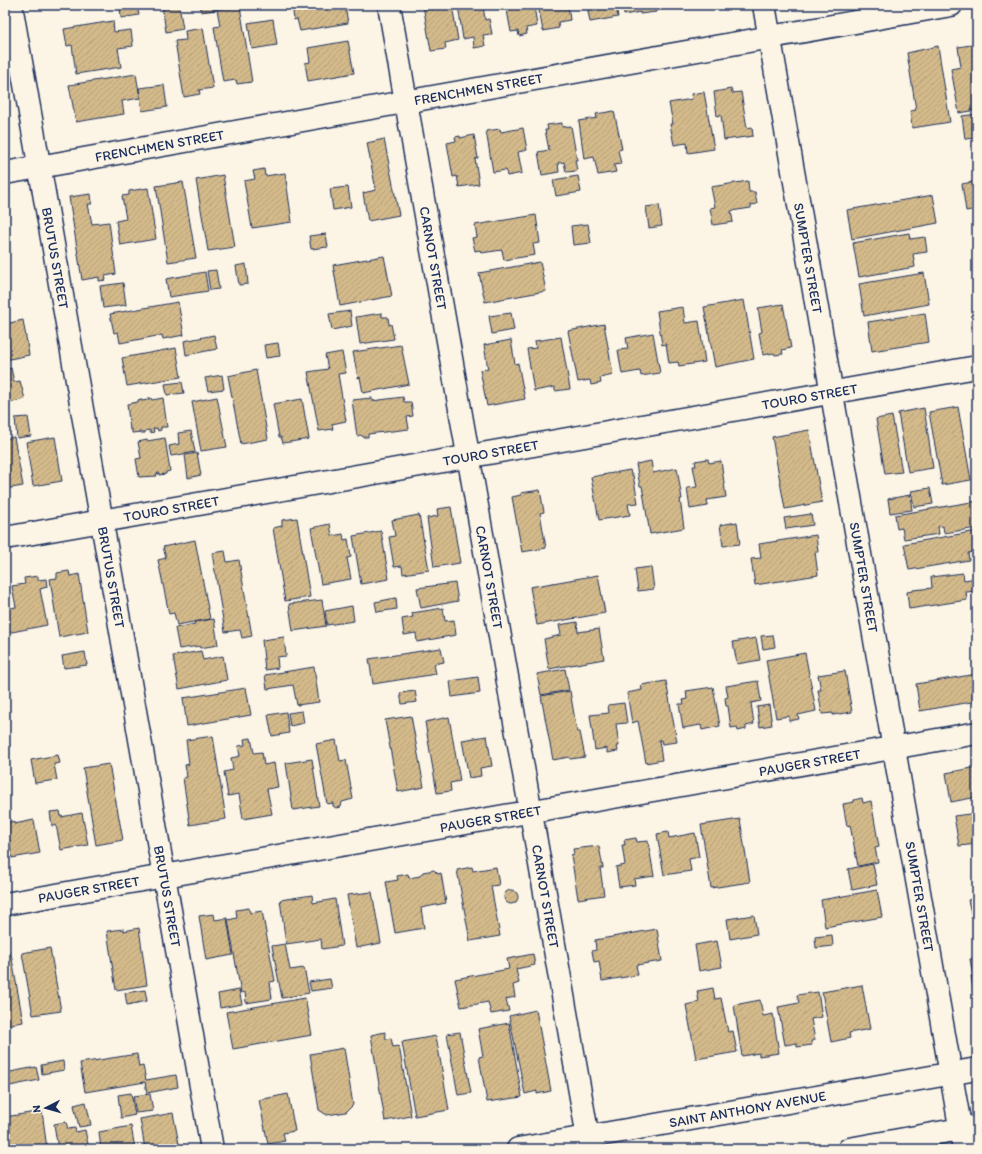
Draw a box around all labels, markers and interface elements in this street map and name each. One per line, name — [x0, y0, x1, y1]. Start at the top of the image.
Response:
street label: FRENCHMEN STREET — [413, 69, 545, 109]
street label: FRENCHMEN STREET — [94, 126, 226, 165]
street label: SUMPTER STREET — [790, 202, 826, 315]
street label: CARNOT STREET — [416, 205, 451, 311]
street label: BRUTUS STREET — [38, 206, 73, 310]
street label: TOURO STREET — [760, 380, 859, 413]
street label: TOURO STREET — [441, 436, 540, 469]
street label: TOURO STREET — [122, 492, 221, 525]
street label: SUMPTER STREET — [846, 521, 882, 634]
street label: CARNOT STREET — [472, 524, 507, 630]
street label: BRUTUS STREET — [94, 525, 129, 629]
street label: PAUGER STREET — [758, 745, 862, 780]
street label: PAUGER STREET — [438, 801, 543, 836]
street label: SUMPTER STREET — [902, 840, 938, 953]
street label: CARNOT STREET — [528, 843, 563, 950]
street label: BRUTUS STREET — [150, 844, 185, 949]
street label: PAUGER STREET — [37, 872, 141, 907]
street label: SAINT ANTHONY AVENUE — [668, 1087, 828, 1131]
north arrow — [26, 1088, 66, 1128]
text: N — [30, 1105, 43, 1113]

